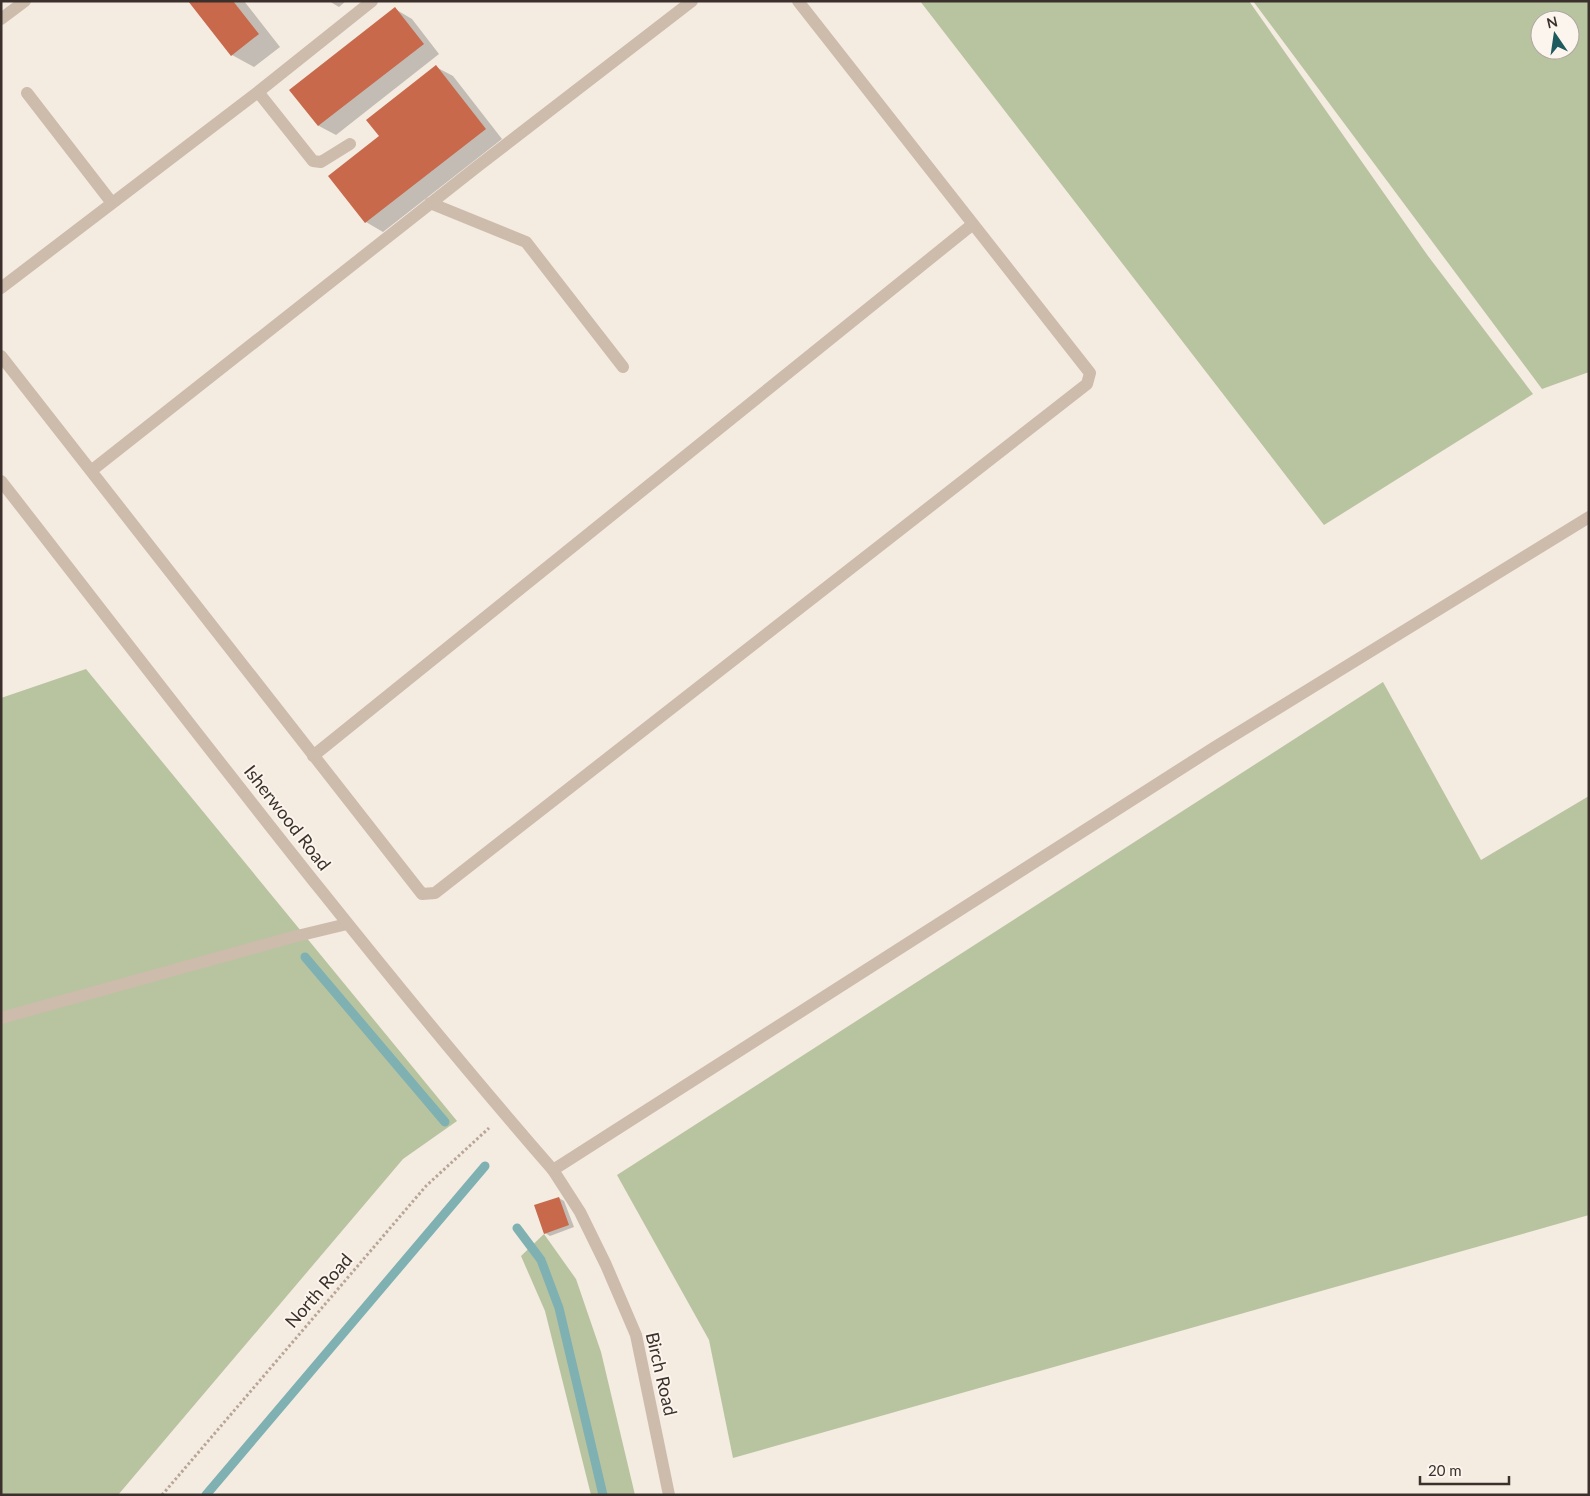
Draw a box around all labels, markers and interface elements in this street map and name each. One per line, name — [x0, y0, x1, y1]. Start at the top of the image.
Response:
north arrow — [1530, 10, 1580, 60]
text: N — [1545, 12, 1559, 31]
street label: Isherwood Road — [240, 760, 336, 874]
street label: North Road — [280, 1249, 356, 1332]
street label: Birch Road — [642, 1330, 682, 1418]
scale bar — [1420, 1454, 1509, 1486]
text: 20 m — [1428, 1461, 1462, 1479]

